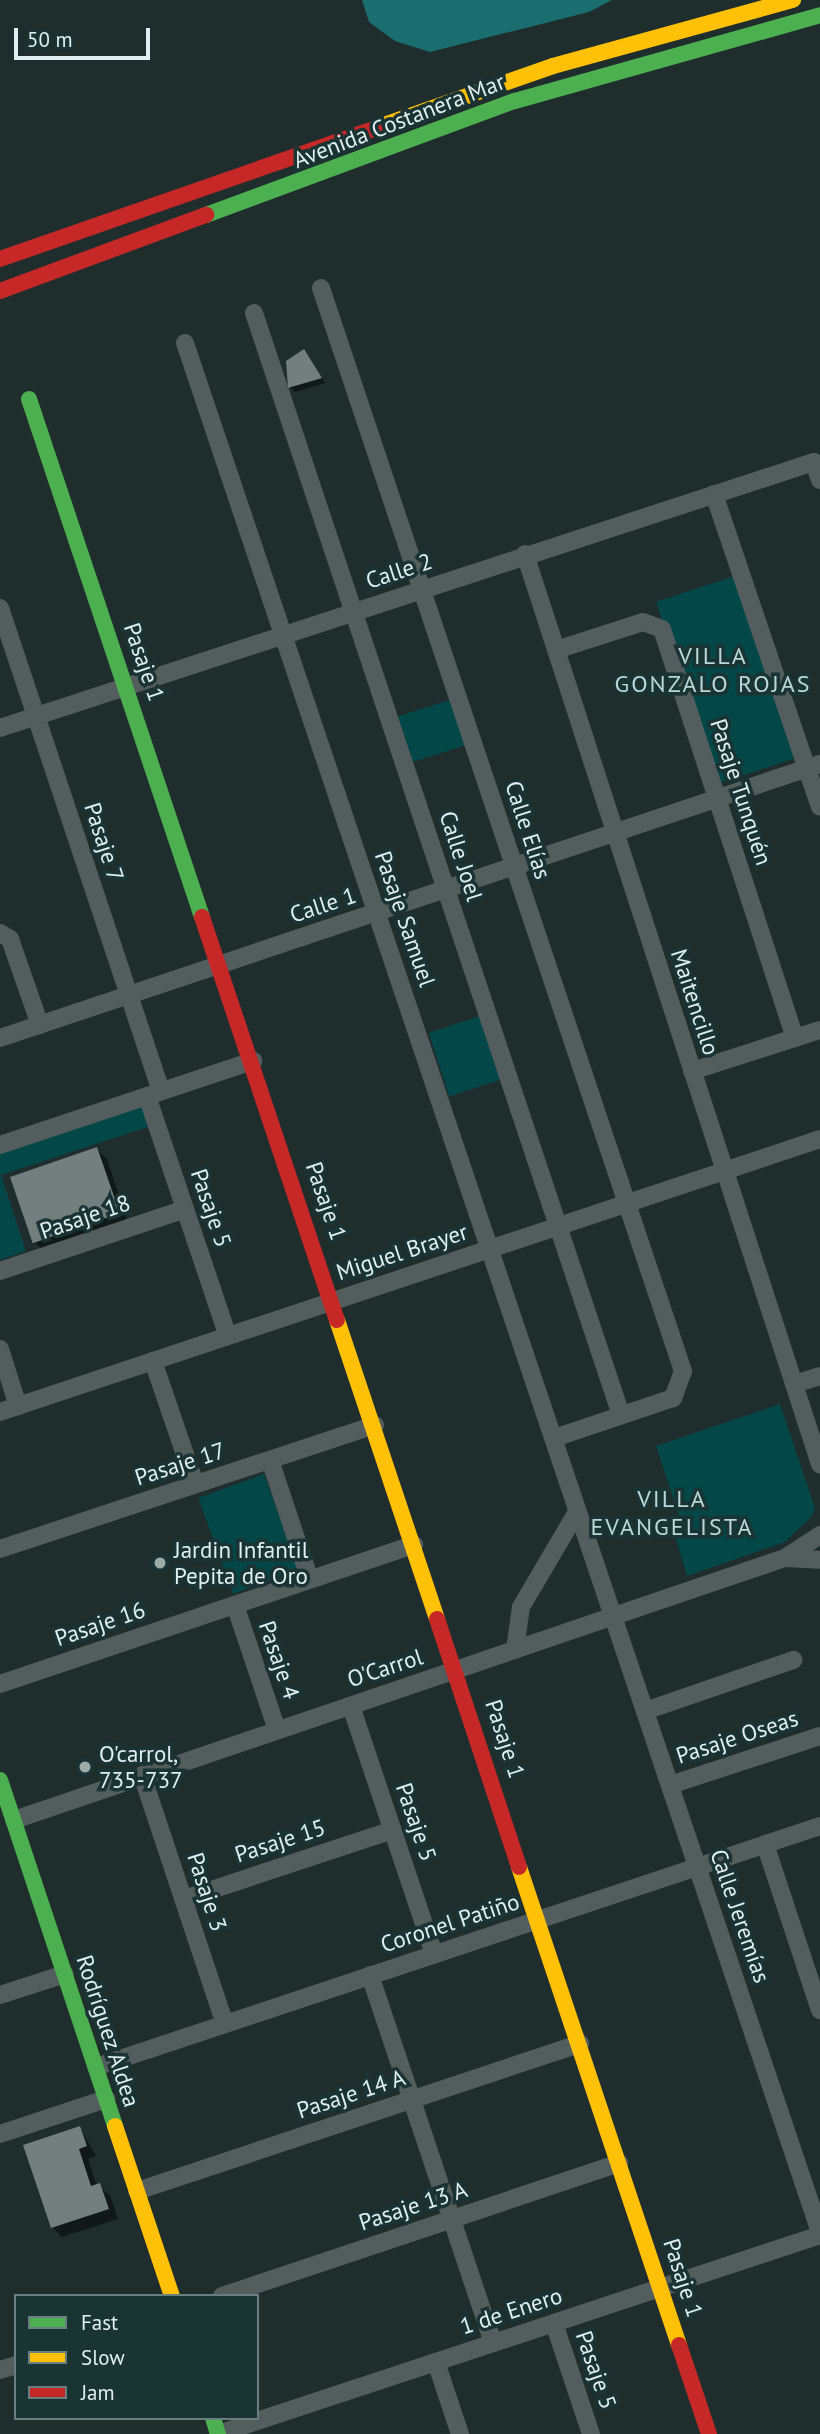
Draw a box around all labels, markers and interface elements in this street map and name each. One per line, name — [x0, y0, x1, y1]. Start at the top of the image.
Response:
scale bar — [18, 14, 154, 58]
text: 50 m — [27, 26, 73, 53]
street label: Avenida Costanera Mar — [289, 68, 509, 174]
street label: Calle 2 — [362, 547, 436, 595]
street label: Pasaje 1 — [118, 619, 170, 705]
district label: VILLA GONZALO ROJAS — [616, 642, 810, 698]
street label: Pasaje Tunquén — [704, 715, 778, 869]
street label: Calle Elías — [499, 777, 557, 883]
street label: Pasaje 7 — [78, 799, 130, 885]
street label: Calle Joel — [434, 808, 488, 904]
street label: Pasaje Samuel — [369, 848, 441, 990]
street label: Calle 1 — [286, 881, 360, 929]
street label: Maitencillo — [665, 945, 725, 1059]
street label: Pasaje 1 — [300, 1158, 352, 1244]
street label: Pasaje 5 — [185, 1165, 237, 1251]
street label: Pasaje 18 — [36, 1189, 134, 1245]
street label: Miguel Brayer — [333, 1218, 471, 1286]
street label: Pasaje 17 — [131, 1436, 229, 1492]
district label: VILLA EVANGELISTA — [592, 1485, 752, 1541]
place label: Jardin Infantil Pepita de Oro — [174, 1536, 308, 1590]
marker: Jardin Infantil Pepita de Oro — [152, 1555, 168, 1571]
street label: Pasaje 16 — [51, 1596, 149, 1652]
street label: Pasaje 4 — [253, 1617, 305, 1703]
street label: O'Carrol — [344, 1643, 426, 1693]
street label: Pasaje 1 — [479, 1696, 531, 1782]
street label: Pasaje Oseas — [672, 1704, 802, 1770]
place label: O'carrol, 735-737 — [99, 1740, 182, 1794]
marker: O'carrol, 735-737 — [77, 1759, 93, 1775]
street label: Pasaje 5 — [390, 1779, 442, 1865]
street label: Pasaje 15 — [231, 1813, 329, 1869]
street label: Calle Jeremías — [704, 1846, 776, 1986]
street label: Pasaje 3 — [181, 1849, 233, 1935]
street label: Coronel Patiño — [377, 1888, 523, 1958]
street label: Rodríguez Aldea — [70, 1951, 146, 2111]
street label: Pasaje 14 A — [293, 2063, 409, 2125]
street label: Pasaje 13 A — [355, 2175, 471, 2237]
street label: Pasaje 1 — [657, 2235, 709, 2321]
street label: 1 de Enero — [457, 2282, 565, 2340]
legend — [14, 2294, 259, 2420]
text: Fast — [81, 2309, 118, 2336]
street label: Pasaje 5 — [570, 2327, 622, 2413]
text: Slow — [81, 2344, 125, 2371]
text: Jam — [81, 2379, 115, 2406]

